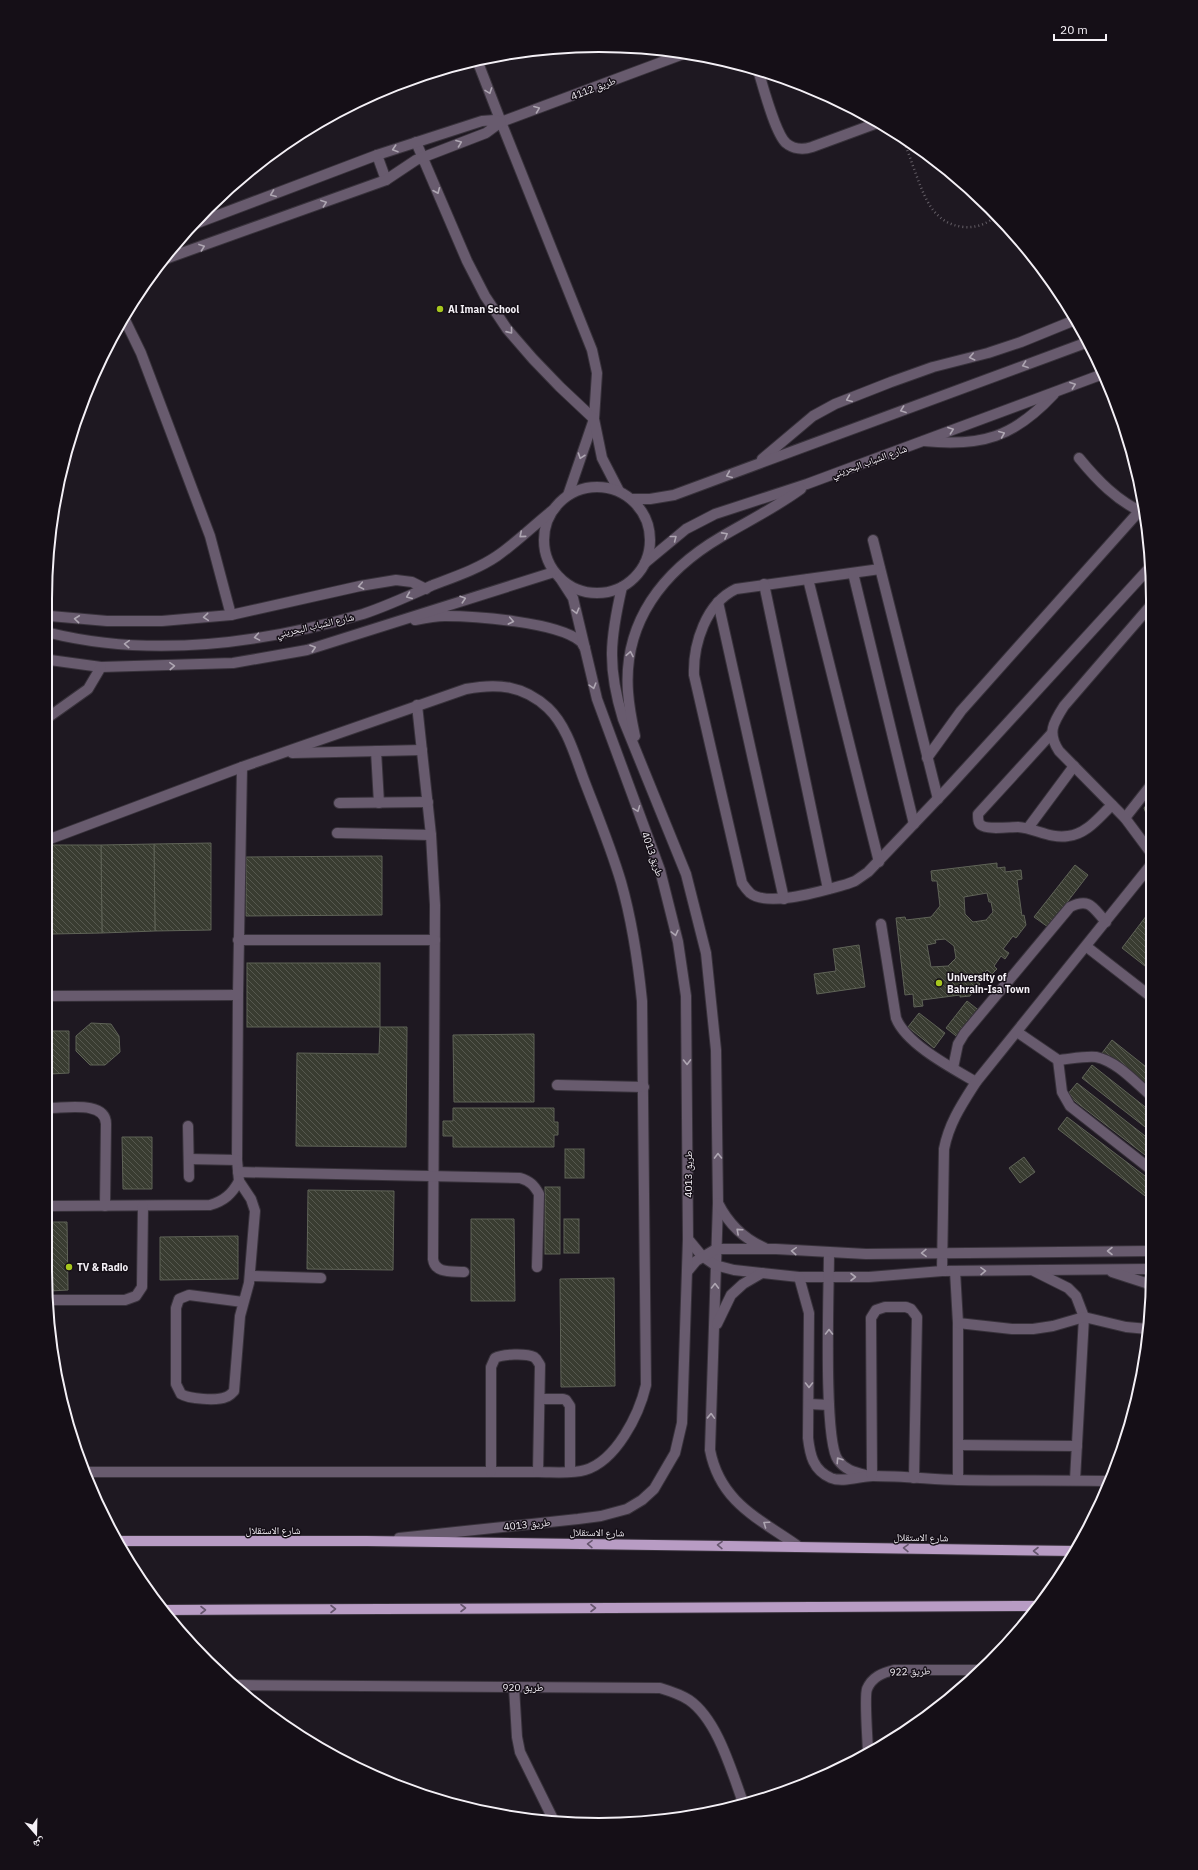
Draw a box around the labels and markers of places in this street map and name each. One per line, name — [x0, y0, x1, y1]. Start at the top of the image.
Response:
place label: Al Iman School — [448, 303, 519, 316]
marker: Al Iman School — [435, 304, 445, 314]
place label: University of Bahrain-Isa Town — [947, 971, 1030, 996]
marker: University of Bahrain-Isa Town — [934, 978, 944, 988]
place label: TV & Radio — [77, 1261, 129, 1274]
marker: TV & Radio — [64, 1262, 74, 1272]

